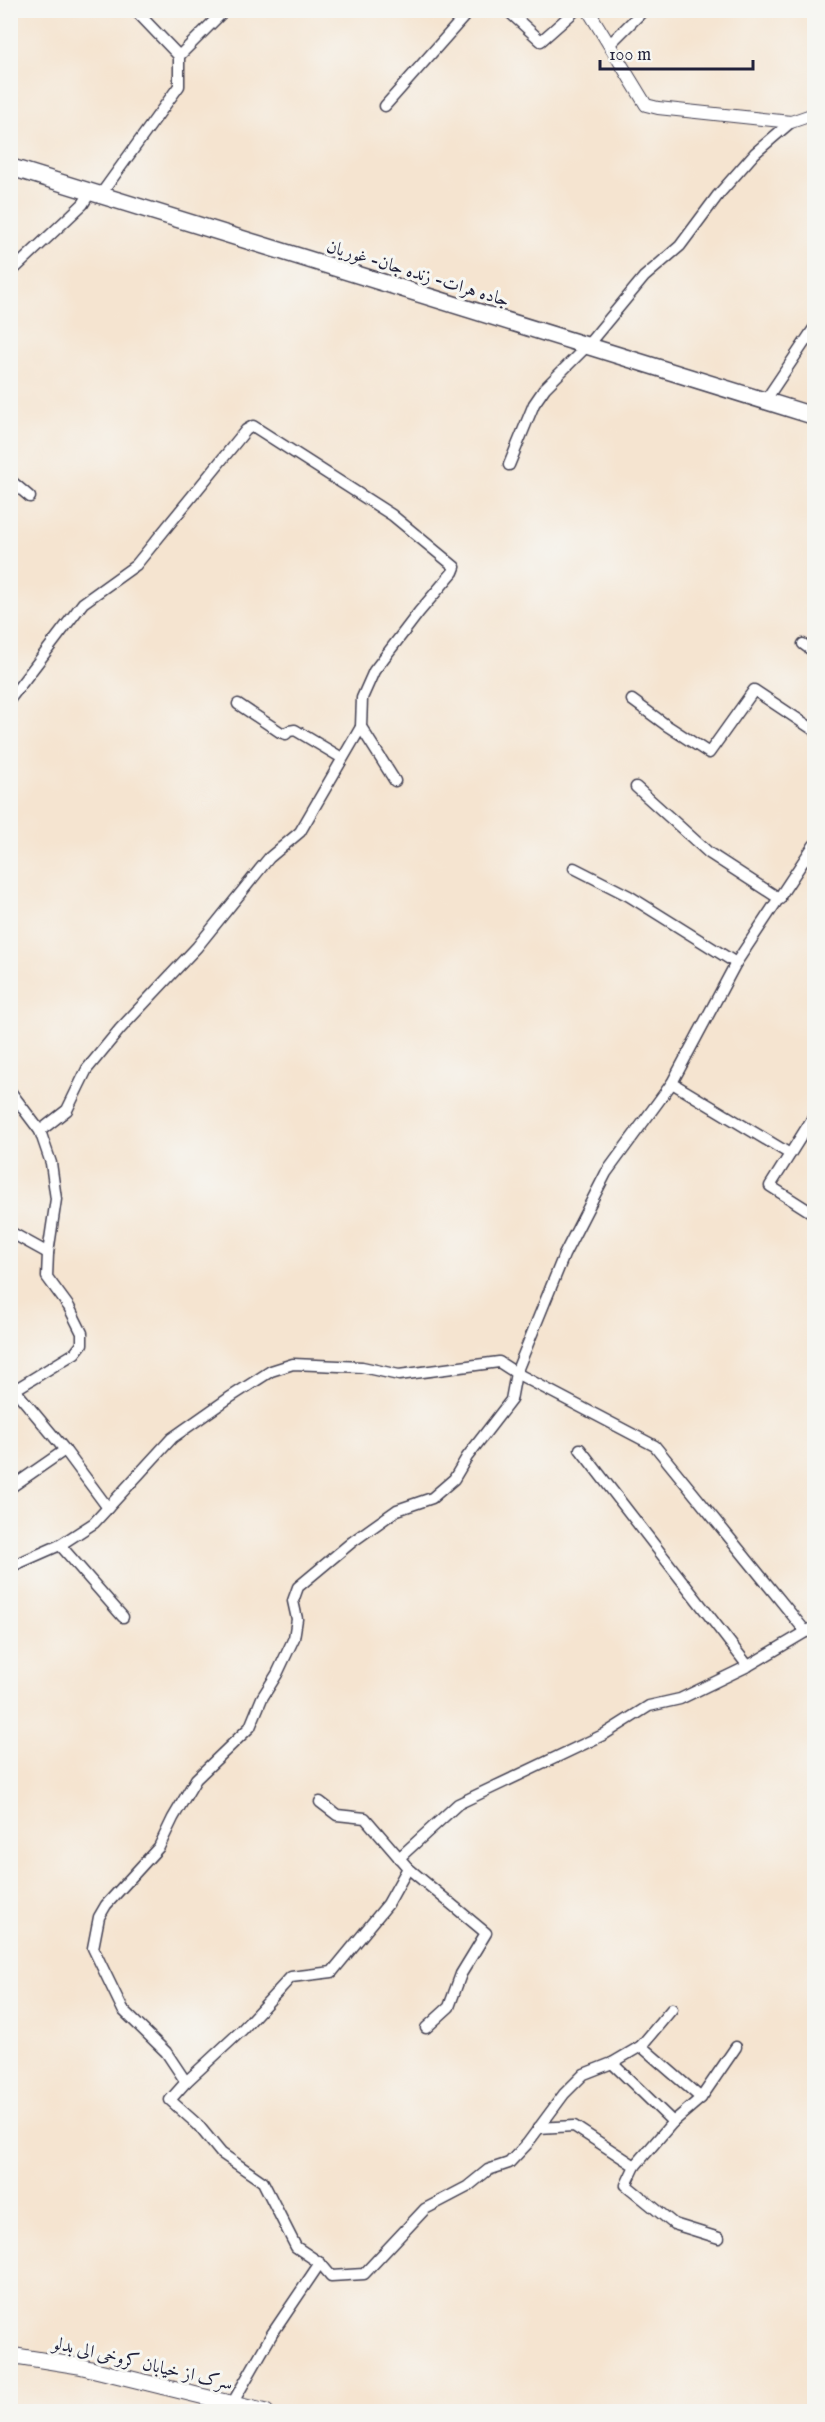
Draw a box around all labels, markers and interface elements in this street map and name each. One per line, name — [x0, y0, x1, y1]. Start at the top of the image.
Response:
scale bar — [600, 33, 753, 71]
text: 100 m — [609, 44, 651, 67]
street label: جاده هرات- زنده جان- غوریان — [323, 236, 512, 313]
street label: سرک از خیابان کروخی الی بدلو — [49, 2332, 235, 2396]

